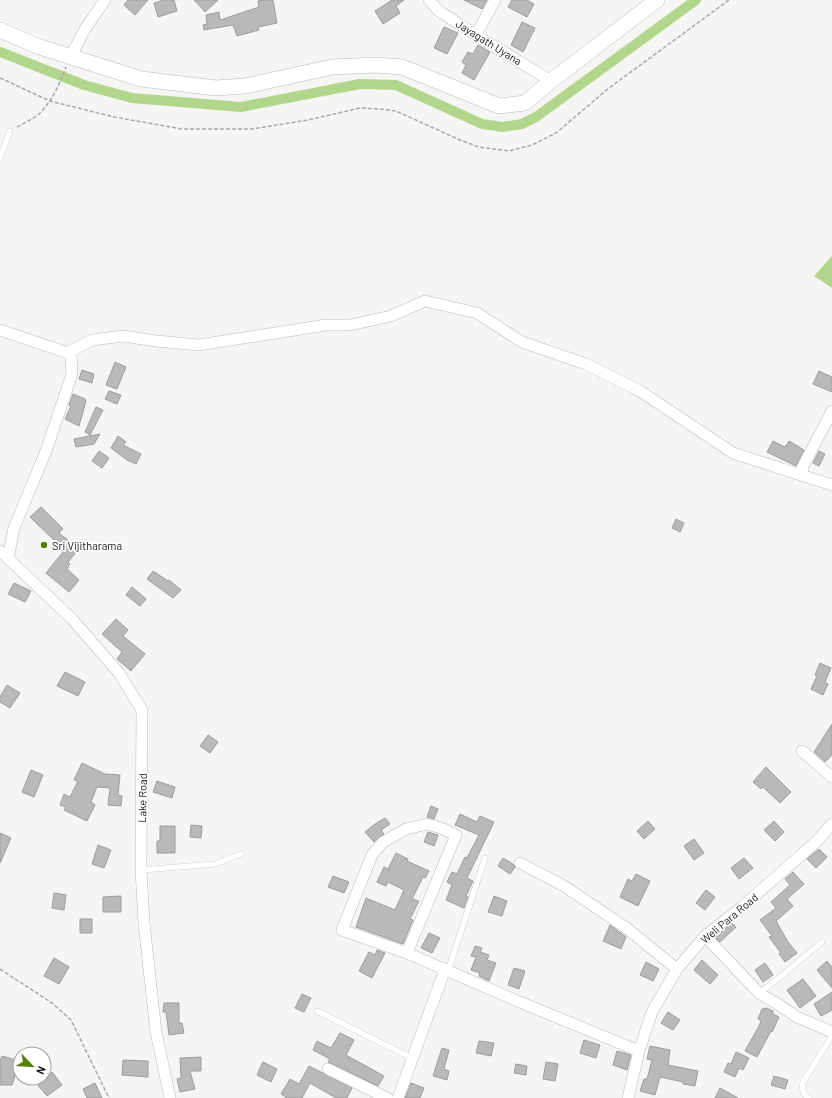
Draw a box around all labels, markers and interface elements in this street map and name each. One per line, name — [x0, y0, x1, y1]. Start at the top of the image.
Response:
street label: Jayagath Uyana — [454, 17, 524, 67]
place label: Sri Vijitharama — [52, 539, 122, 552]
marker: Sri Vijitharama — [39, 540, 49, 550]
street label: Lake Road — [135, 773, 149, 823]
street label: Weli Para Road — [698, 890, 760, 946]
north arrow — [12, 1046, 52, 1086]
text: N — [34, 1064, 49, 1077]

